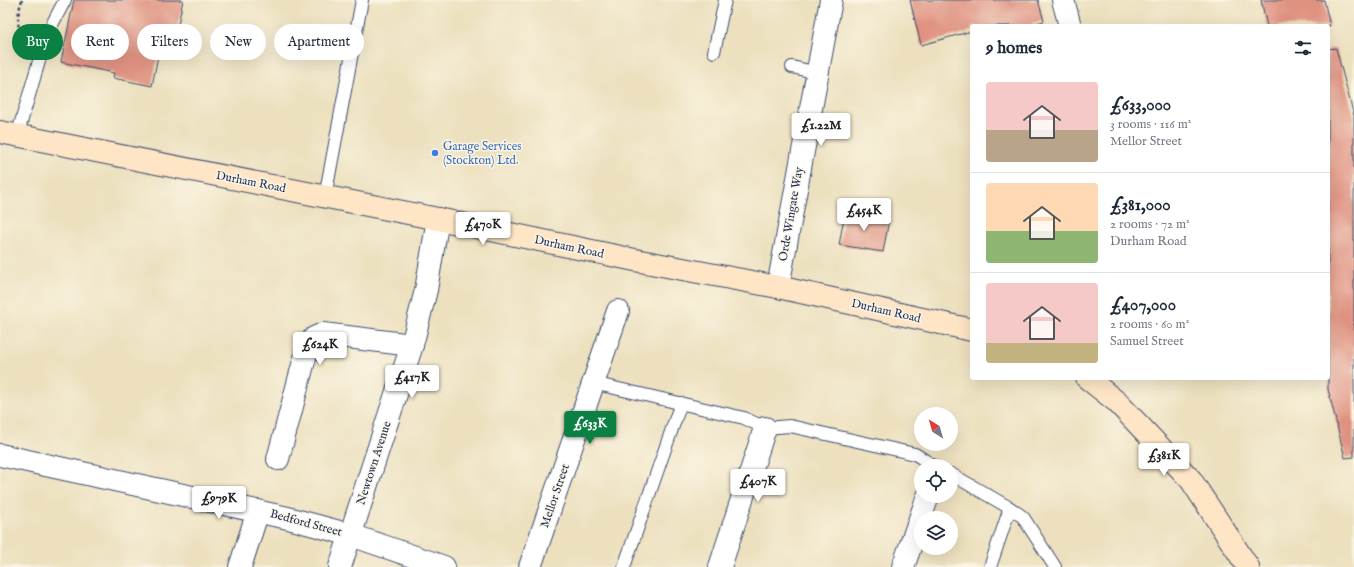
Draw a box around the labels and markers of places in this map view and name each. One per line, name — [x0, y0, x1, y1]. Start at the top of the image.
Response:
pin: £1.22M — [788, 113, 854, 147]
place label: Garage Services (Stockton) Ltd. — [443, 139, 521, 168]
marker: Garage Services (Stockton) Ltd. — [430, 148, 440, 158]
pin: £454K — [836, 198, 892, 232]
pin: £470K — [455, 212, 511, 246]
pin: £624K — [292, 332, 348, 366]
pin: £417K — [384, 365, 440, 399]
pin: £633K — [562, 411, 618, 445]
pin: £381K — [1136, 443, 1192, 477]
pin: £407K — [730, 469, 786, 503]
pin: £979K — [191, 486, 247, 520]

